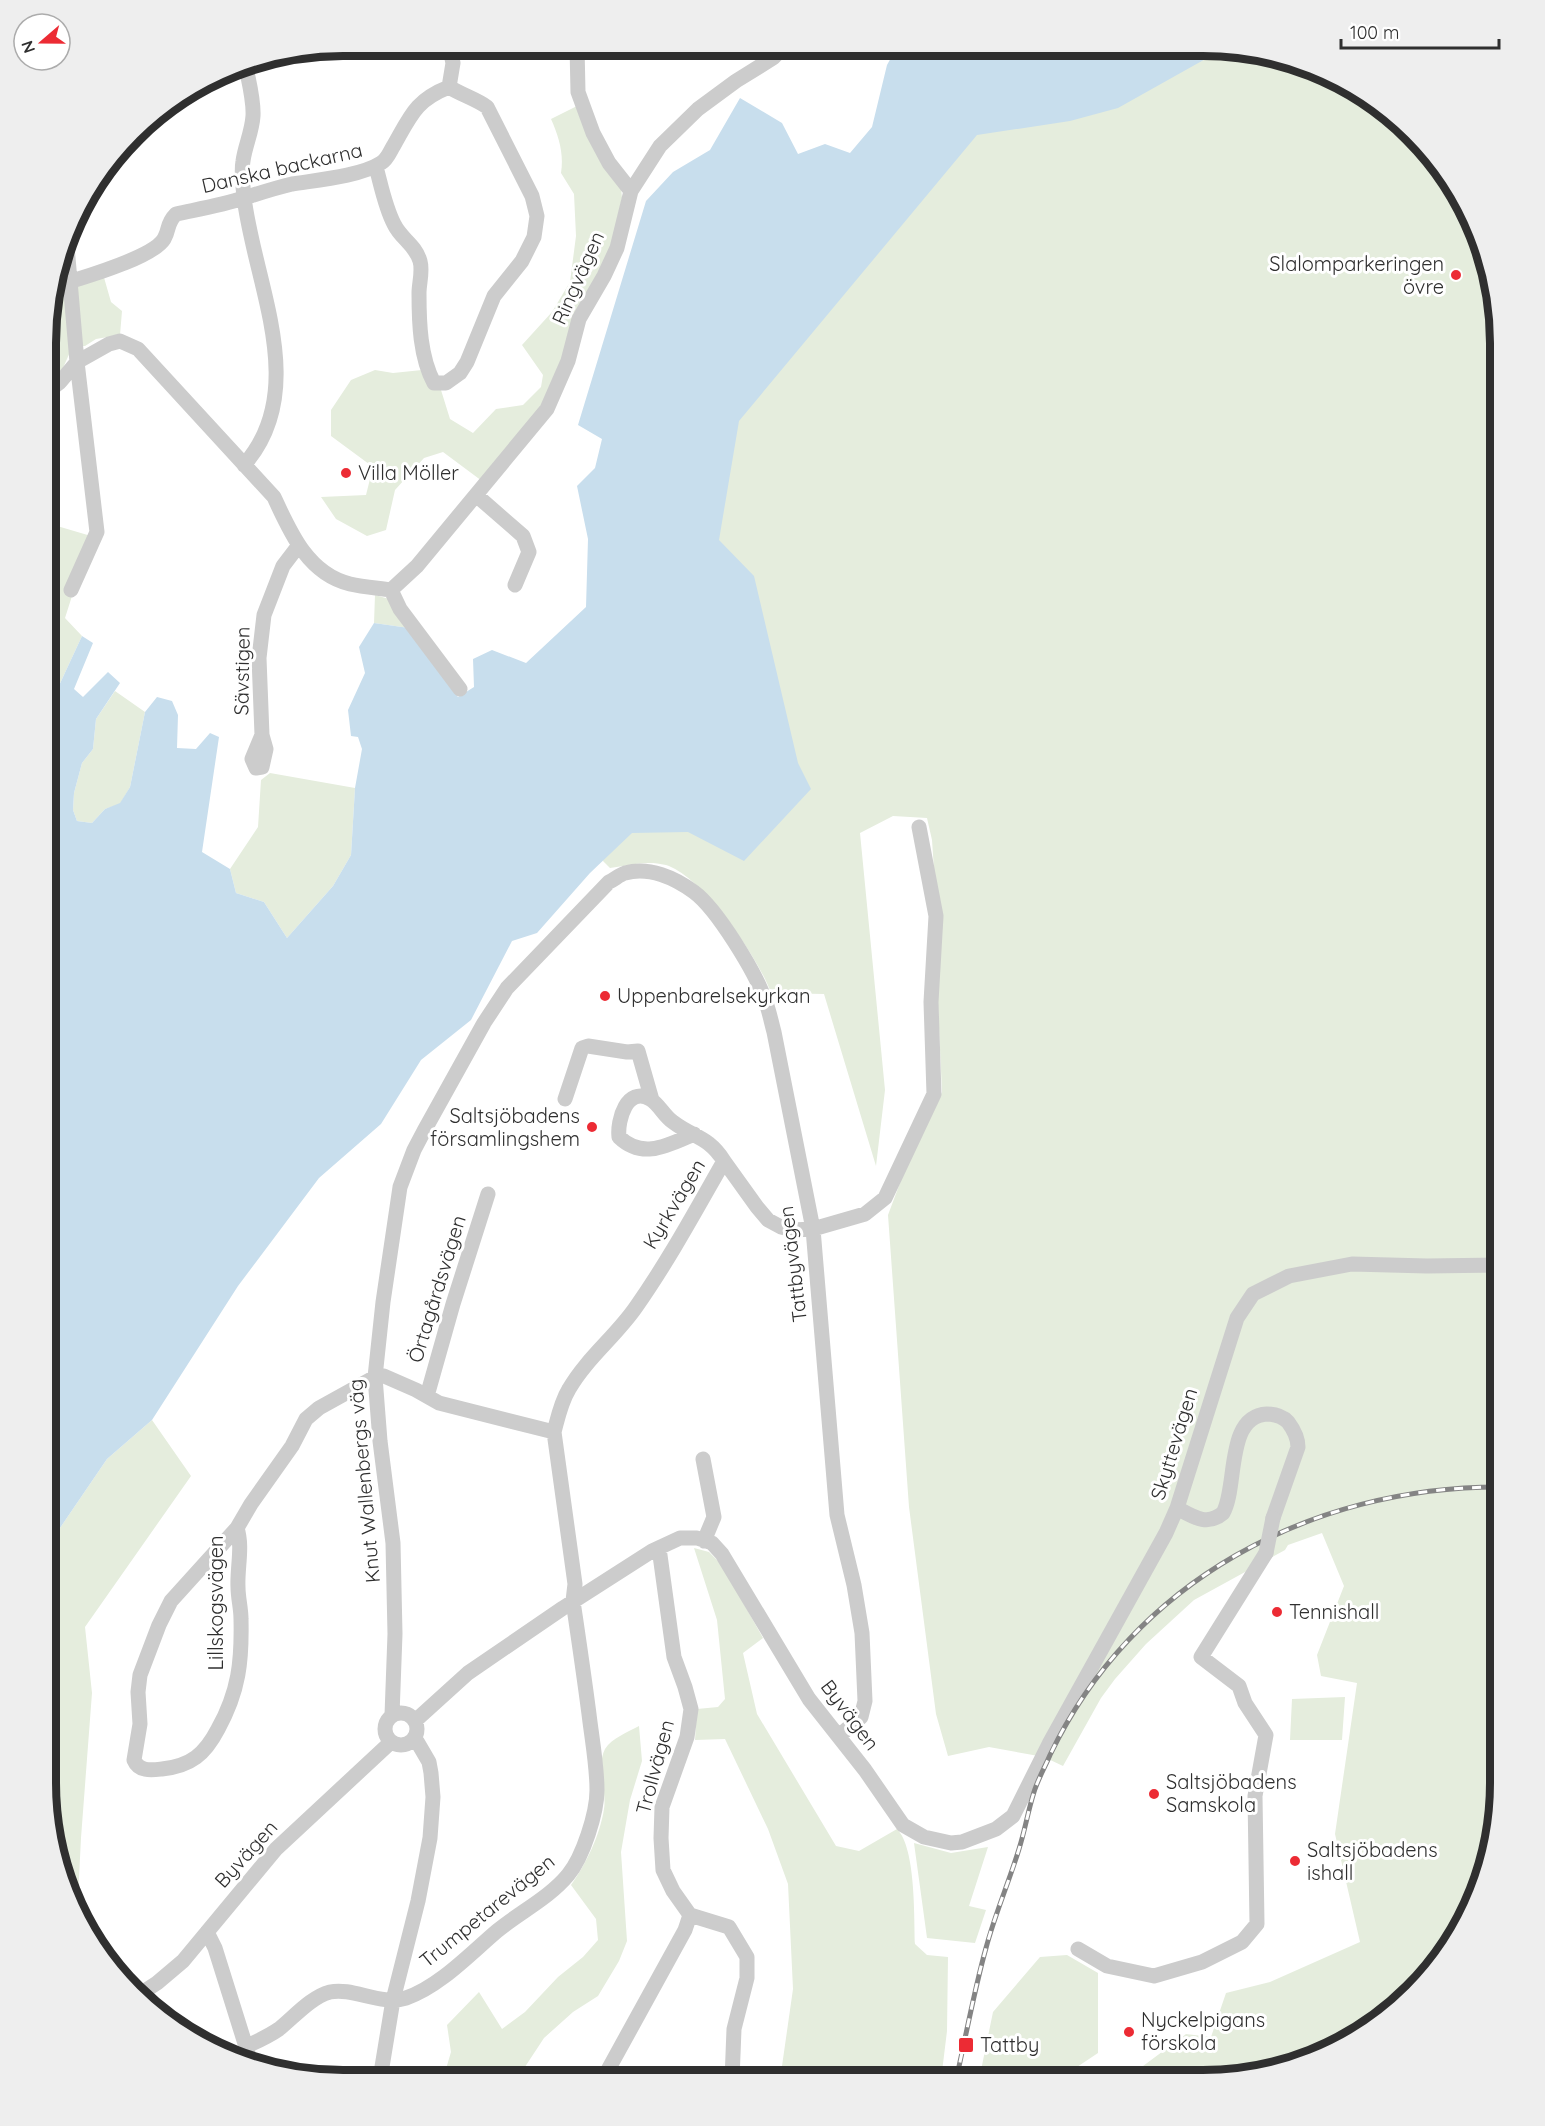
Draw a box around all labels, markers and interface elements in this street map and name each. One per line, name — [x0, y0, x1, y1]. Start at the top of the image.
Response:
north arrow — [12, 12, 72, 72]
scale bar — [1341, 12, 1498, 50]
text: 100 m — [1350, 21, 1399, 44]
text: N — [16, 38, 39, 56]
street label: Danska backarna — [199, 137, 365, 198]
street label: Ringvägen — [546, 227, 609, 328]
place label: Slalomparkeringen övre — [1269, 251, 1444, 299]
marker: Slalomparkeringen övre — [1449, 268, 1463, 282]
place label: Villa Möller — [358, 460, 459, 485]
marker: Villa Möller — [339, 466, 353, 480]
street label: Sävstigen — [228, 626, 255, 716]
place label: Uppenbarelsekyrkan — [617, 983, 811, 1008]
marker: Uppenbarelsekyrkan — [598, 989, 612, 1003]
place label: Saltsjöbadens församlingshem — [430, 1103, 580, 1151]
marker: Saltsjöbadens församlingshem — [585, 1120, 599, 1134]
street label: Kyrkvägen — [637, 1154, 710, 1253]
street label: Tattbyvägen — [773, 1205, 812, 1324]
street label: Örtagårdsvägen — [402, 1212, 471, 1366]
street label: Knut Wallenbergs väg — [342, 1378, 385, 1584]
street label: Skyttevägen — [1145, 1385, 1202, 1503]
street label: Lillskogsvägen — [203, 1535, 228, 1671]
place label: Tennishall — [1289, 1599, 1379, 1624]
marker: Tennishall — [1270, 1605, 1284, 1619]
street label: Byvägen — [816, 1674, 885, 1755]
street label: Trollvägen — [630, 1717, 679, 1817]
place label: Saltsjöbadens Samskola — [1166, 1769, 1297, 1817]
marker: Saltsjöbadens Samskola — [1147, 1787, 1161, 1801]
street label: Byvägen — [209, 1815, 282, 1892]
place label: Saltsjöbadens ishall — [1307, 1837, 1438, 1885]
street label: Trumpetarevägen — [414, 1848, 559, 1973]
marker: Saltsjöbadens ishall — [1288, 1854, 1302, 1868]
place label: Nyckelpigans förskola — [1141, 2007, 1265, 2055]
marker: Nyckelpigans förskola — [1122, 2025, 1136, 2039]
place label: Tattby — [980, 2032, 1039, 2057]
marker: Tattby — [957, 2036, 975, 2054]

